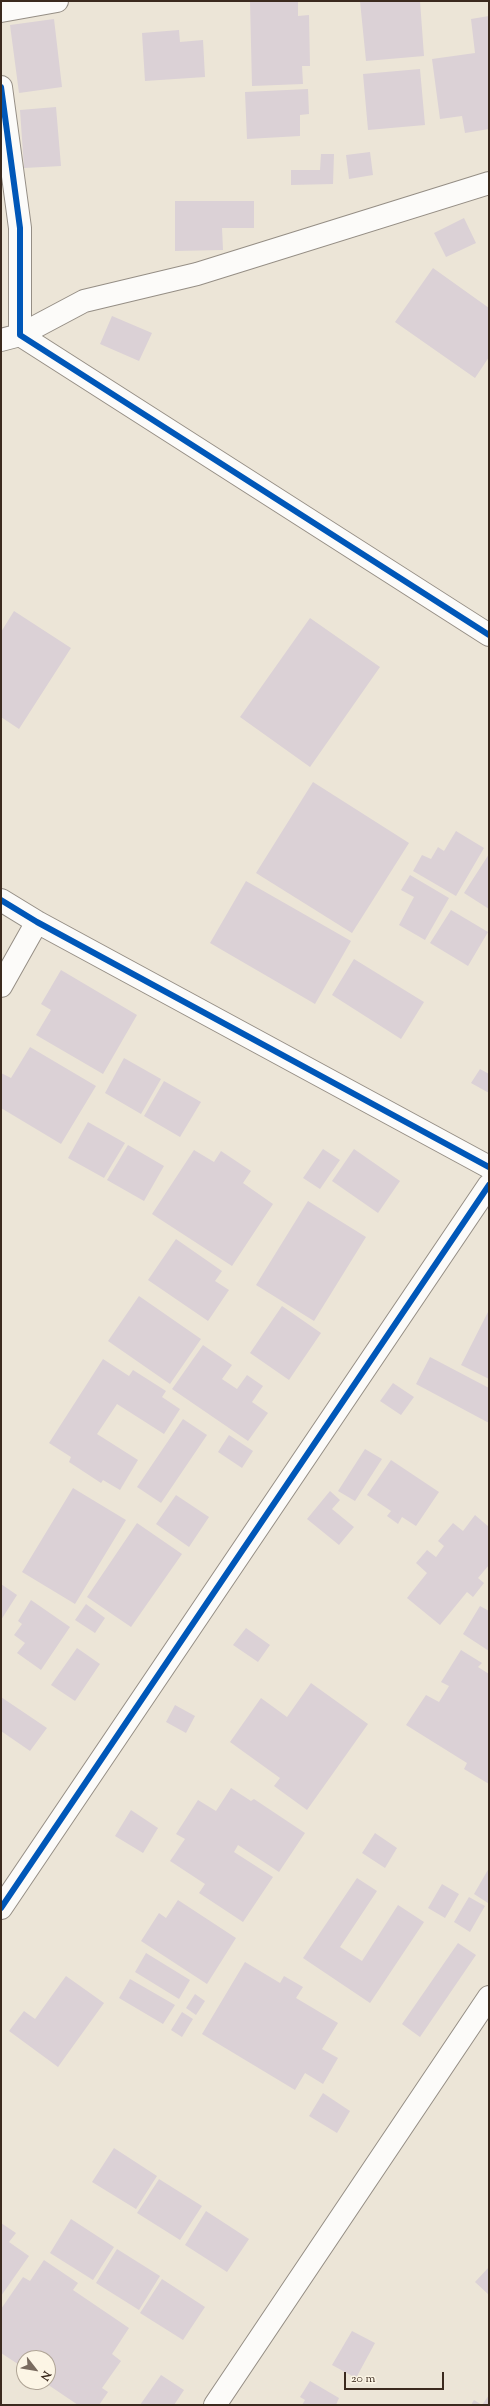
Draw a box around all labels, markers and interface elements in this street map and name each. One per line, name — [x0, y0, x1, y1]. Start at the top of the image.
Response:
north arrow — [16, 2350, 56, 2390]
scale bar — [346, 2364, 446, 2390]
text: N — [36, 2368, 55, 2384]
text: 20 m — [351, 2370, 375, 2388]

